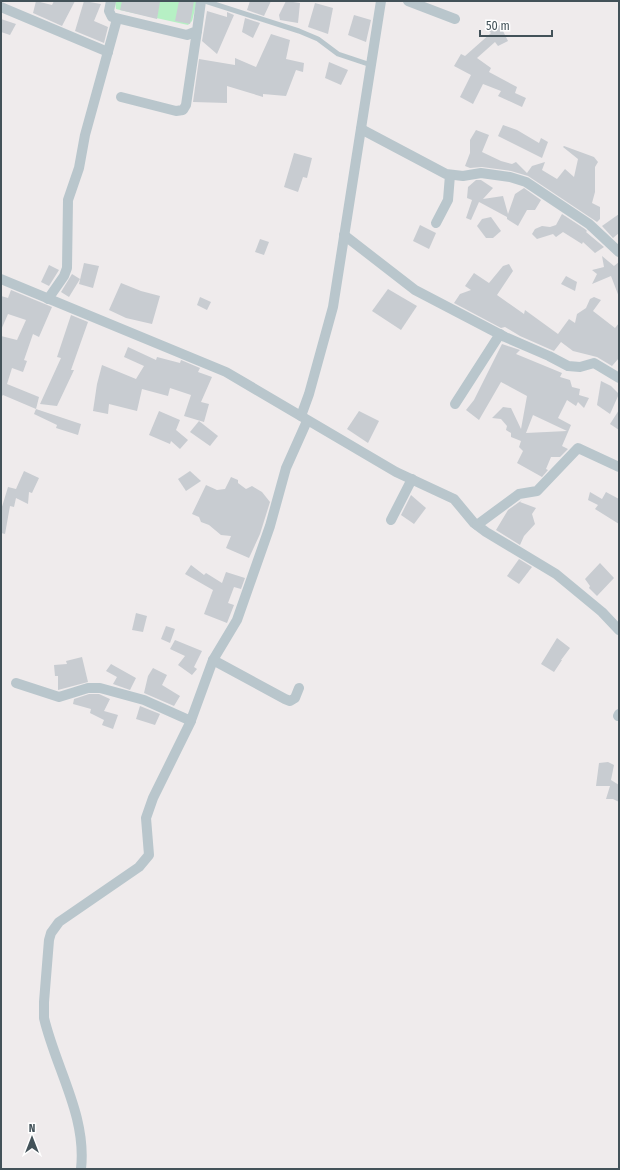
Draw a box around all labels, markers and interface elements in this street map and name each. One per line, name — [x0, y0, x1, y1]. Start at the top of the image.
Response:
scale bar — [480, 12, 552, 38]
text: 50 m — [486, 19, 510, 33]
north arrow — [12, 1118, 52, 1158]
text: N — [29, 1122, 35, 1135]

